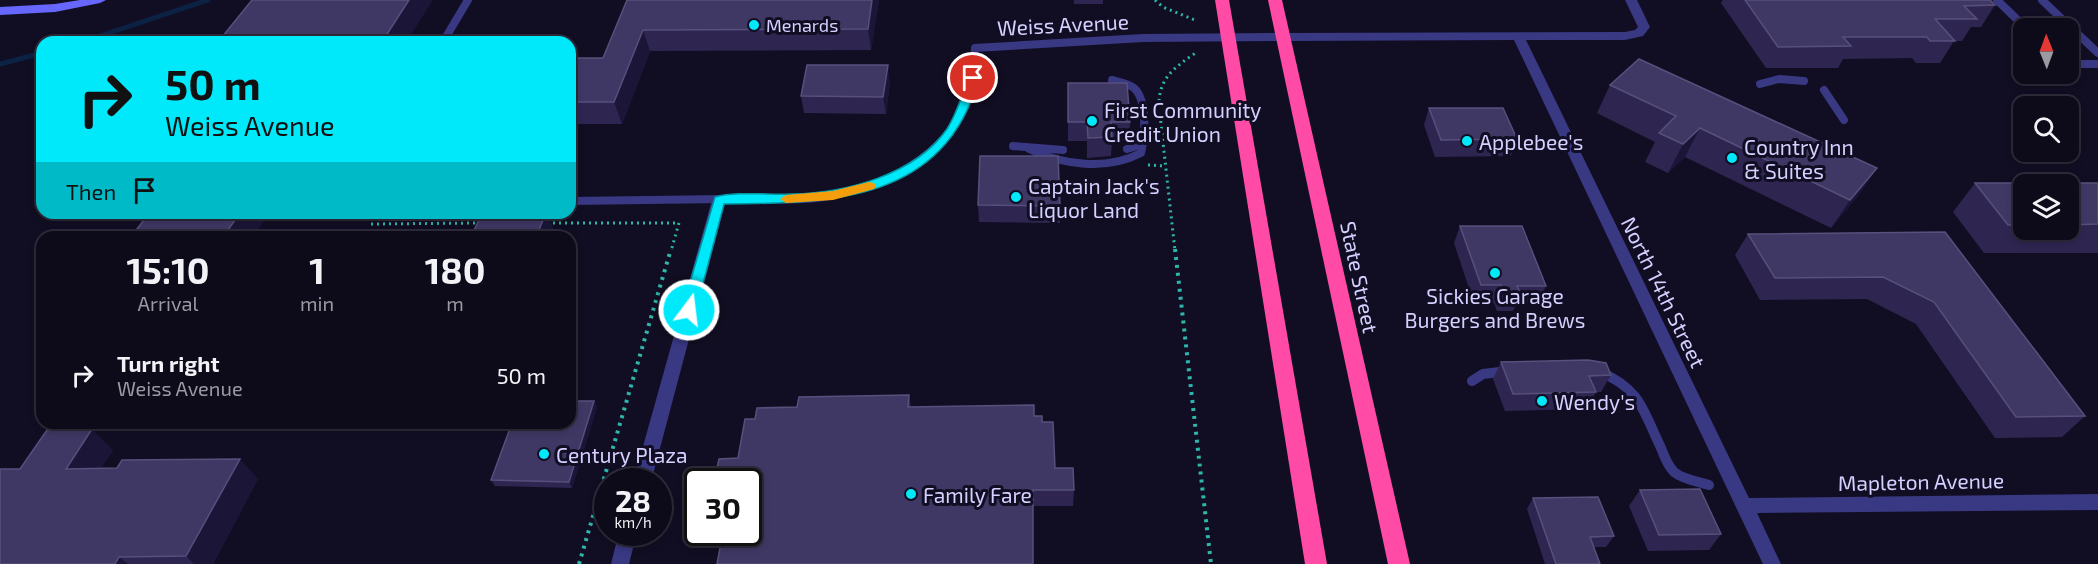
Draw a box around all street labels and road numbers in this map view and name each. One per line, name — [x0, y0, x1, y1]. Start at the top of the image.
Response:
street label: Weiss Avenue — [996, 8, 1130, 40]
street label: North 14th Street — [1617, 213, 1711, 371]
street label: State Street — [1336, 219, 1384, 335]
street label: Mapleton Avenue — [1838, 467, 2004, 495]

